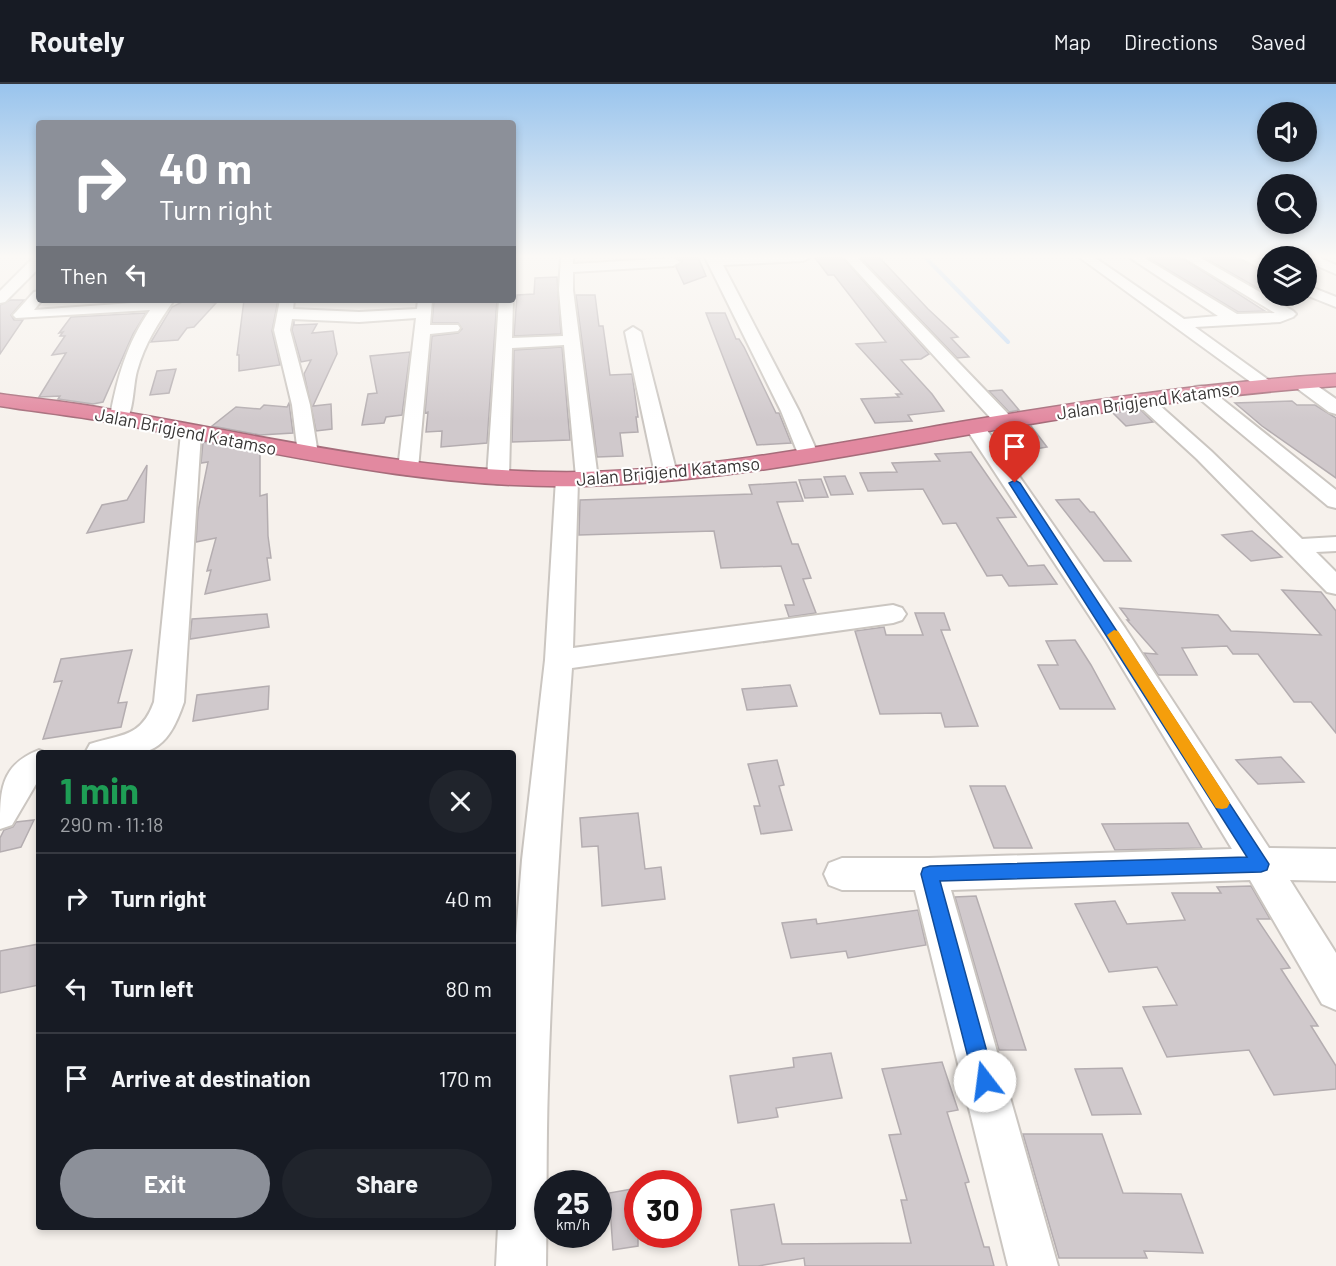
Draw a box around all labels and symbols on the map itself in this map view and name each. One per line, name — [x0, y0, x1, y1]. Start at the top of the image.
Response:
street label: Jalan Brigjend Katamso — [1055, 376, 1241, 424]
street label: Jalan Brigjend Katamso — [93, 403, 279, 459]
pin — [989, 421, 1040, 483]
street label: Jalan Brigjend Katamso — [575, 452, 761, 490]
position arrow — [953, 1049, 1017, 1113]
speed limit sign: 30 — [624, 1170, 702, 1248]

